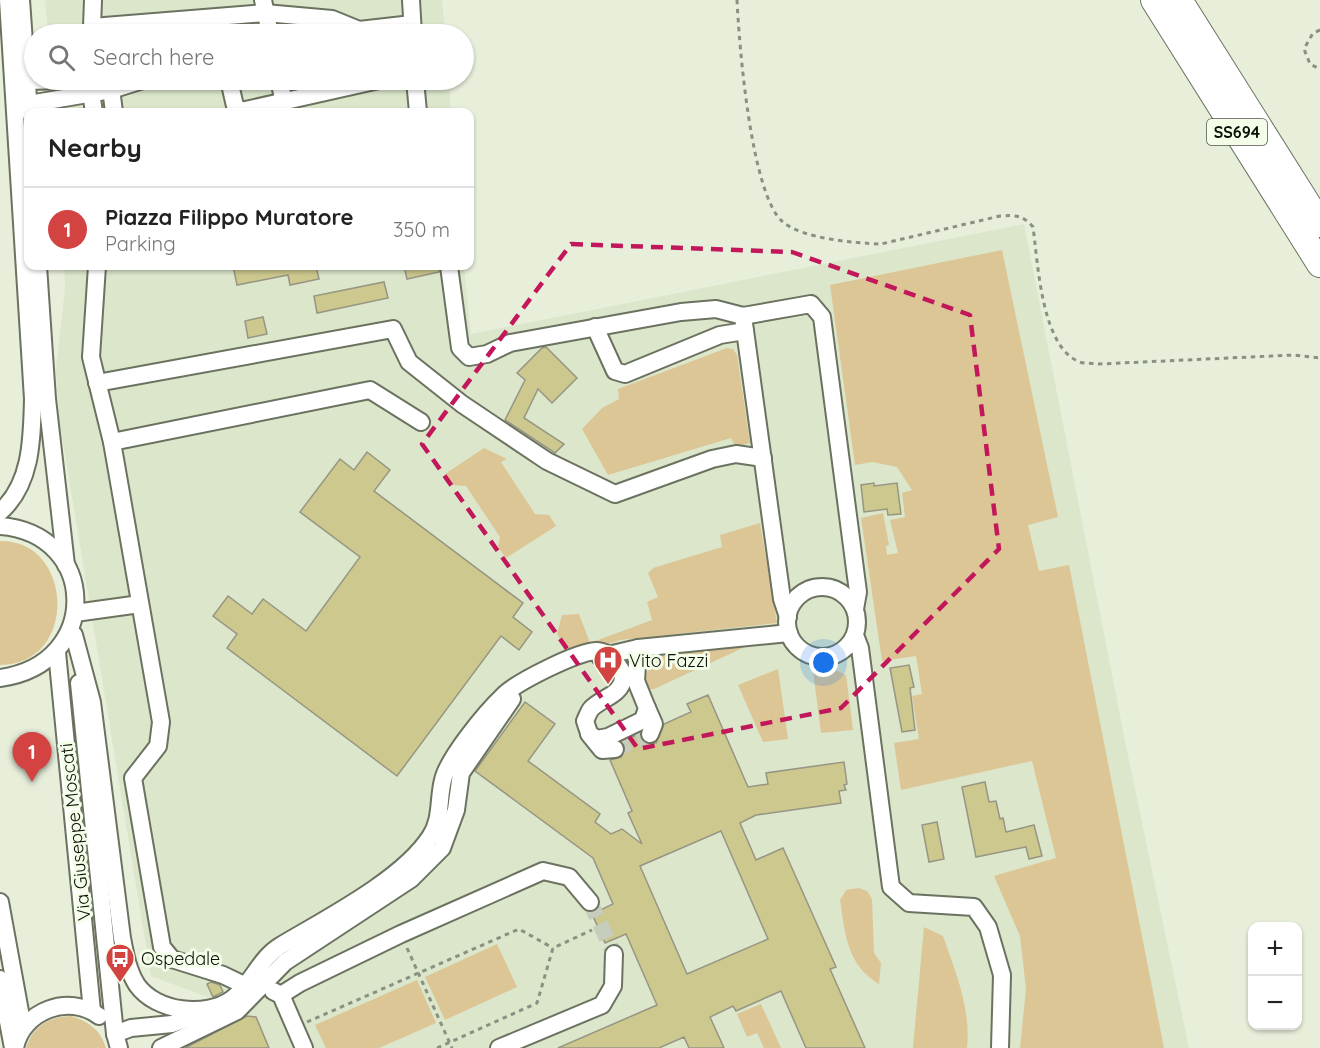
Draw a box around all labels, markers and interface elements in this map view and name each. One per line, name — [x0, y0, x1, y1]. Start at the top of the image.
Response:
search box — [24, 24, 474, 90]
icon: search — [45, 41, 78, 74]
text: Search here — [93, 43, 214, 71]
road number: SS694 — [1207, 119, 1267, 145]
text: Nearby — [48, 131, 142, 164]
text: Piazza Filippo Muratore — [105, 203, 353, 231]
text: 1 — [64, 217, 71, 242]
text: 350 m — [393, 217, 450, 242]
text: Parking — [105, 231, 176, 256]
hospital icon: Vito Fazzi — [592, 644, 624, 686]
your location — [809, 648, 838, 677]
place label: Vito Fazzi — [629, 649, 708, 672]
pin: 1 — [12, 732, 51, 782]
street label: Via Giuseppe Moscati — [54, 742, 96, 922]
map controls — [1248, 922, 1302, 1030]
button: + — [1248, 922, 1302, 976]
bus stop icon: Ospedale — [104, 942, 136, 984]
place label: Ospedale — [141, 947, 220, 970]
button: − — [1248, 976, 1302, 1030]

